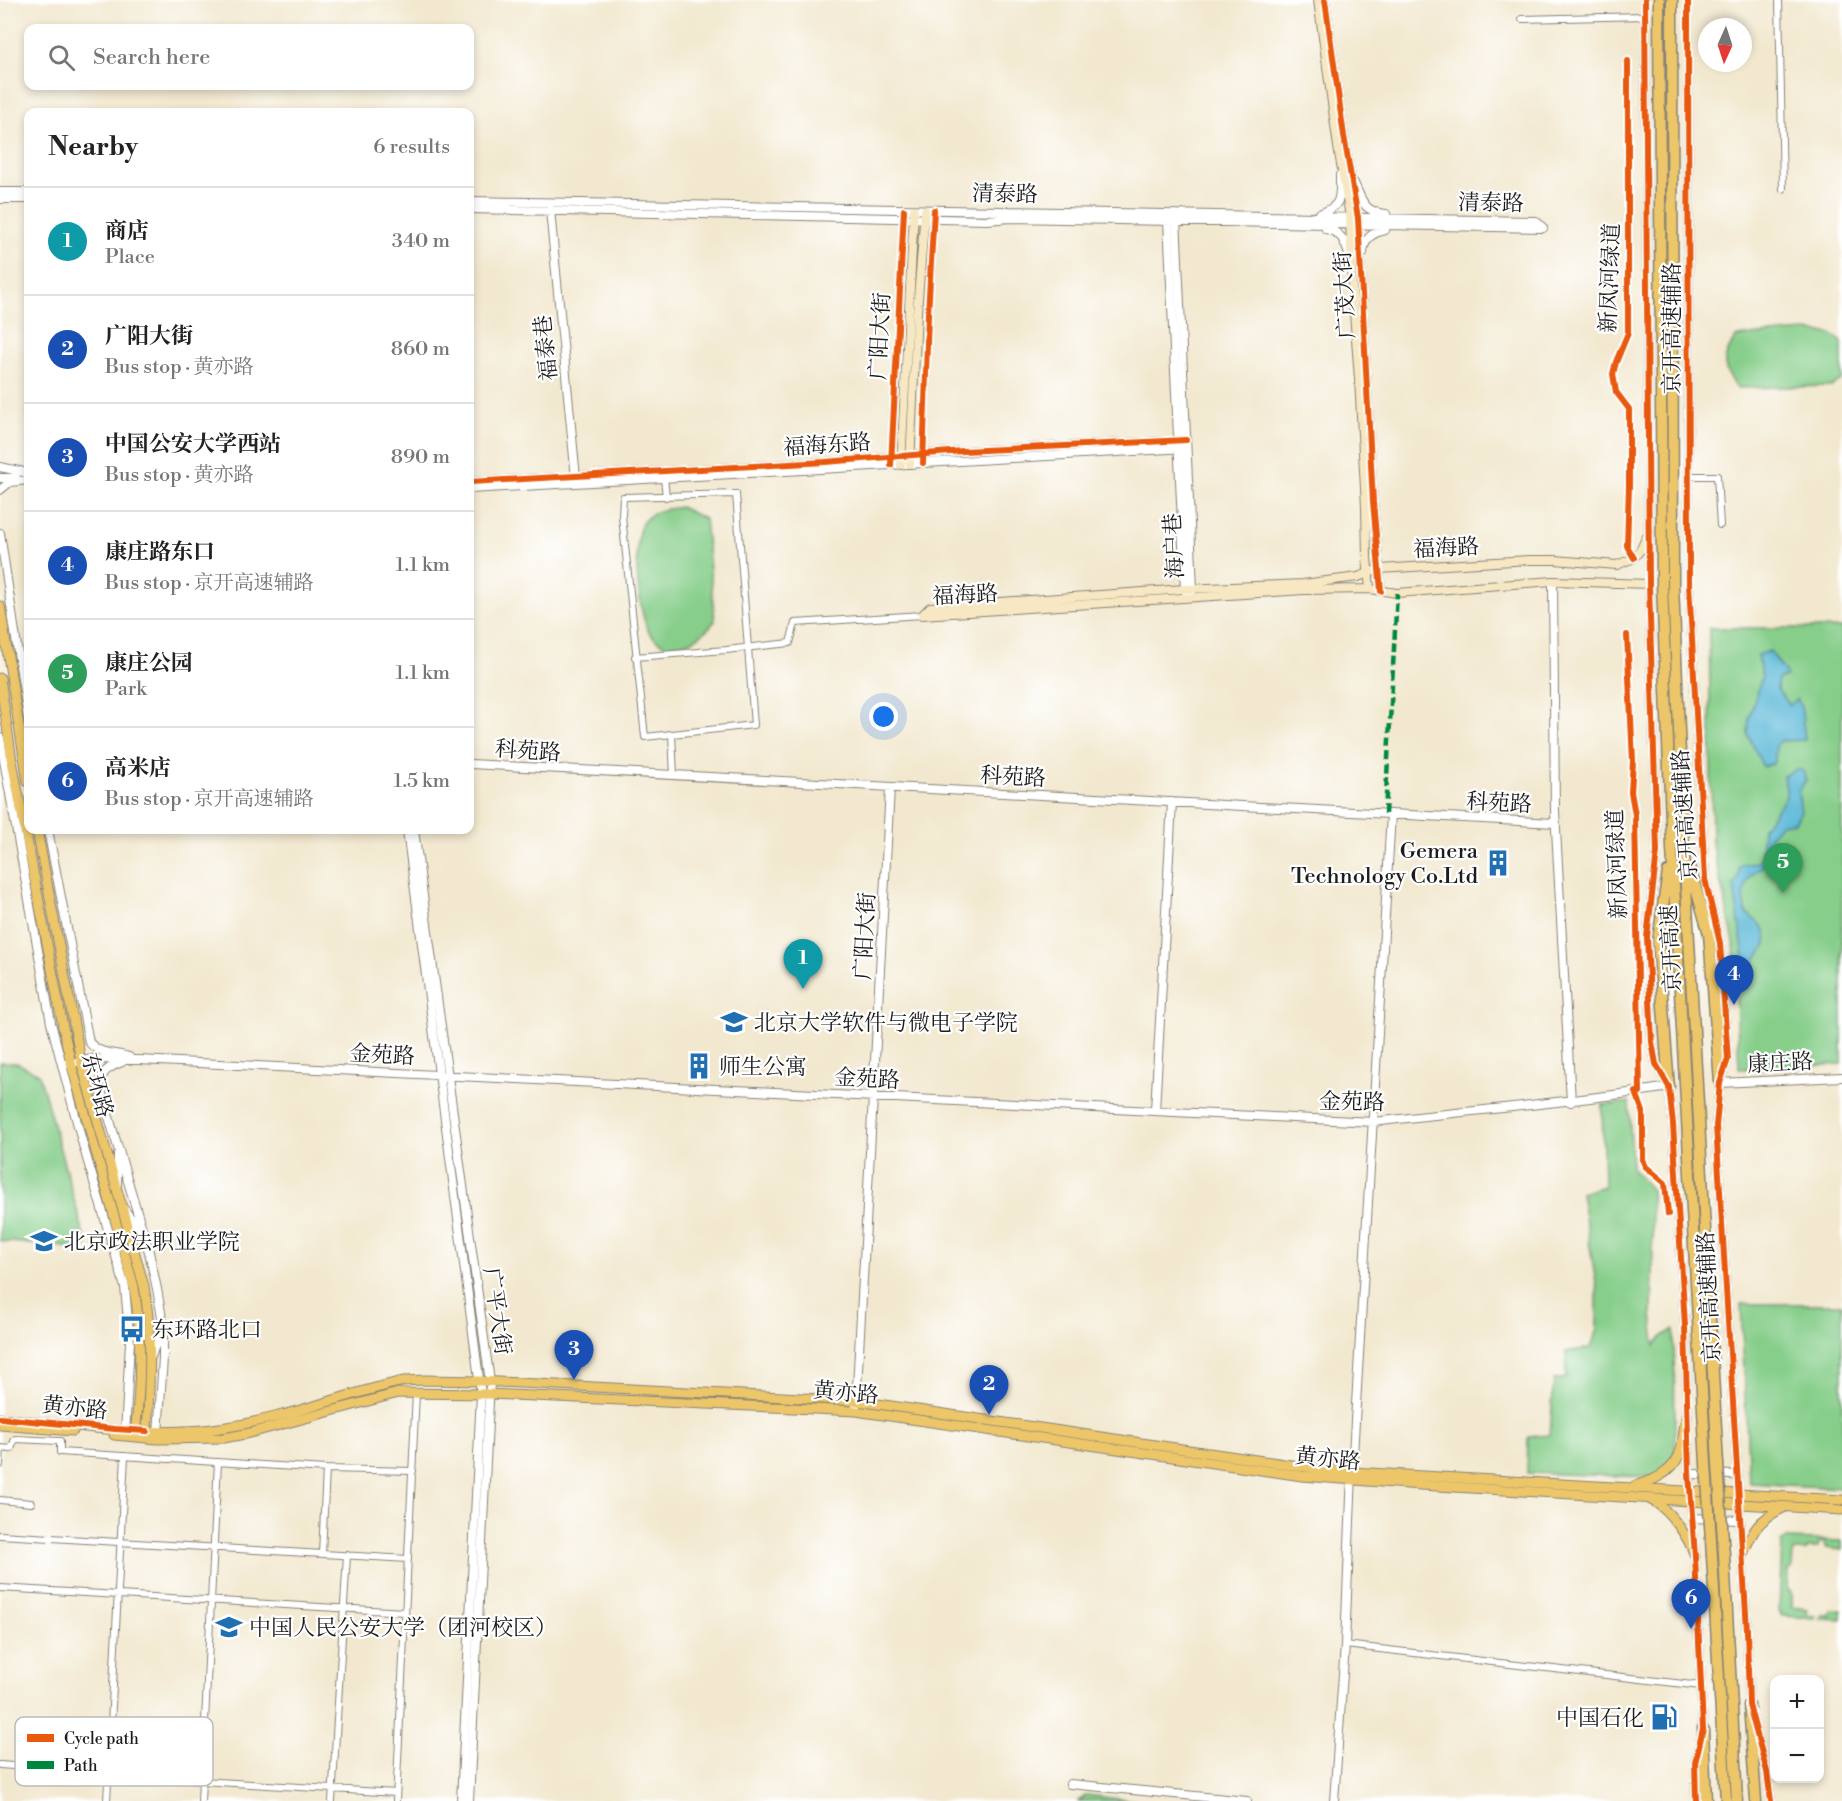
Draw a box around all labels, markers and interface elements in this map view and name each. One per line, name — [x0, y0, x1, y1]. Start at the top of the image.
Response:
north arrow — [1698, 18, 1752, 72]
search box — [24, 24, 474, 90]
icon: search — [45, 41, 78, 74]
text: Search here — [93, 44, 210, 71]
text: Nearby — [48, 131, 138, 163]
text: 6 results — [373, 135, 450, 160]
street label: 清泰路 — [972, 180, 1038, 209]
street label: 清泰路 — [1458, 189, 1524, 218]
text: 商店 — [105, 218, 149, 245]
street label: 新凤河绿道 — [1595, 223, 1626, 333]
text: 1 — [63, 229, 72, 254]
text: 340 m — [392, 229, 450, 254]
text: Place — [105, 245, 155, 270]
street label: 广茂大街 — [1330, 250, 1361, 340]
street label: 京开高速辅路 — [1659, 262, 1686, 394]
street label: 广阳大街 — [865, 291, 896, 381]
street label: 福泰巷 — [530, 314, 563, 382]
text: 广阳大街 — [105, 323, 193, 350]
text: 2 — [61, 337, 74, 362]
text: 860 m — [391, 337, 450, 362]
text: Bus stop · 黄亦路 — [105, 355, 253, 380]
street label: 福海东路 — [782, 429, 872, 462]
text: 中国公安大学西站 — [105, 431, 281, 458]
text: 3 — [61, 445, 74, 470]
text: 890 m — [391, 445, 450, 470]
text: Bus stop · 黄亦路 — [105, 463, 253, 488]
street label: 海户巷 — [1159, 512, 1190, 580]
street label: 福海路 — [1412, 533, 1480, 564]
text: 康庄路东口 — [105, 539, 215, 566]
text: 4 — [61, 553, 74, 578]
text: 1.1 km — [396, 553, 450, 578]
text: Bus stop · 京开高速辅路 — [105, 571, 313, 596]
street label: 福海路 — [931, 580, 999, 611]
text: 康庄公园 — [105, 650, 193, 677]
text: 5 — [61, 661, 74, 686]
text: 1.1 km — [396, 661, 450, 686]
text: Park — [105, 677, 147, 702]
your location — [869, 702, 898, 731]
street label: 科苑路 — [494, 736, 562, 767]
street label: 京开高速辅路 — [1667, 748, 1704, 882]
text: 高米店 — [105, 755, 171, 782]
street label: 科苑路 — [979, 762, 1047, 793]
text: 6 — [61, 769, 74, 794]
text: 1.5 km — [393, 769, 450, 794]
text: Bus stop · 京开高速辅路 — [105, 787, 313, 812]
street label: 科苑路 — [1465, 788, 1533, 819]
street label: 新凤河绿道 — [1602, 809, 1633, 919]
place label: Gemera Technology Co.Ltd — [1291, 838, 1479, 890]
pin: 5 — [1764, 844, 1802, 893]
building icon: Gemera Technology Co.Ltd — [1483, 848, 1513, 878]
street label: 广阳大街 — [850, 891, 881, 981]
street label: 京开高速 — [1656, 904, 1687, 994]
pin: 1 — [784, 940, 822, 989]
pin: 4 — [1714, 956, 1754, 1005]
school or university icon: 北京大学软件与微电子学院 — [719, 1007, 749, 1037]
place label: 北京大学软件与微电子学院 — [754, 1010, 1018, 1037]
street label: 金苑路 — [348, 1040, 416, 1071]
street label: 康庄路 — [1746, 1048, 1814, 1079]
street label: 东环路 — [75, 1050, 118, 1121]
building icon: 师生公寓 — [684, 1051, 714, 1081]
place label: 师生公寓 — [719, 1054, 807, 1081]
street label: 金苑路 — [833, 1064, 901, 1095]
street label: 金苑路 — [1319, 1088, 1385, 1117]
school or university icon: 北京政法职业学院 — [29, 1226, 59, 1256]
place label: 北京政法职业学院 — [64, 1229, 240, 1256]
street label: 京开高速辅路 — [1693, 1230, 1726, 1364]
street label: 广平大街 — [477, 1266, 516, 1357]
bus stop icon: 东环路北口 — [117, 1314, 147, 1344]
place label: 东环路北口 — [152, 1317, 262, 1344]
pin: 3 — [554, 1330, 594, 1380]
pin: 2 — [970, 1366, 1008, 1415]
street label: 黄亦路 — [812, 1377, 880, 1410]
street label: 黄亦路 — [41, 1392, 109, 1425]
street label: 黄亦路 — [1294, 1443, 1362, 1476]
pin: 6 — [1672, 1580, 1710, 1629]
school or university icon: 中国人民公安大学（团河校区） — [214, 1612, 244, 1642]
place label: 中国人民公安大学（团河校区） — [249, 1615, 557, 1642]
map controls — [1770, 1675, 1824, 1783]
button: + — [1770, 1675, 1824, 1729]
fuel station icon: 中国石化 — [1649, 1702, 1679, 1732]
place label: 中国石化 — [1556, 1705, 1644, 1732]
legend — [15, 1717, 213, 1786]
text: Cycle path — [64, 1729, 139, 1749]
button: − — [1770, 1729, 1824, 1783]
text: Path — [64, 1756, 98, 1776]

